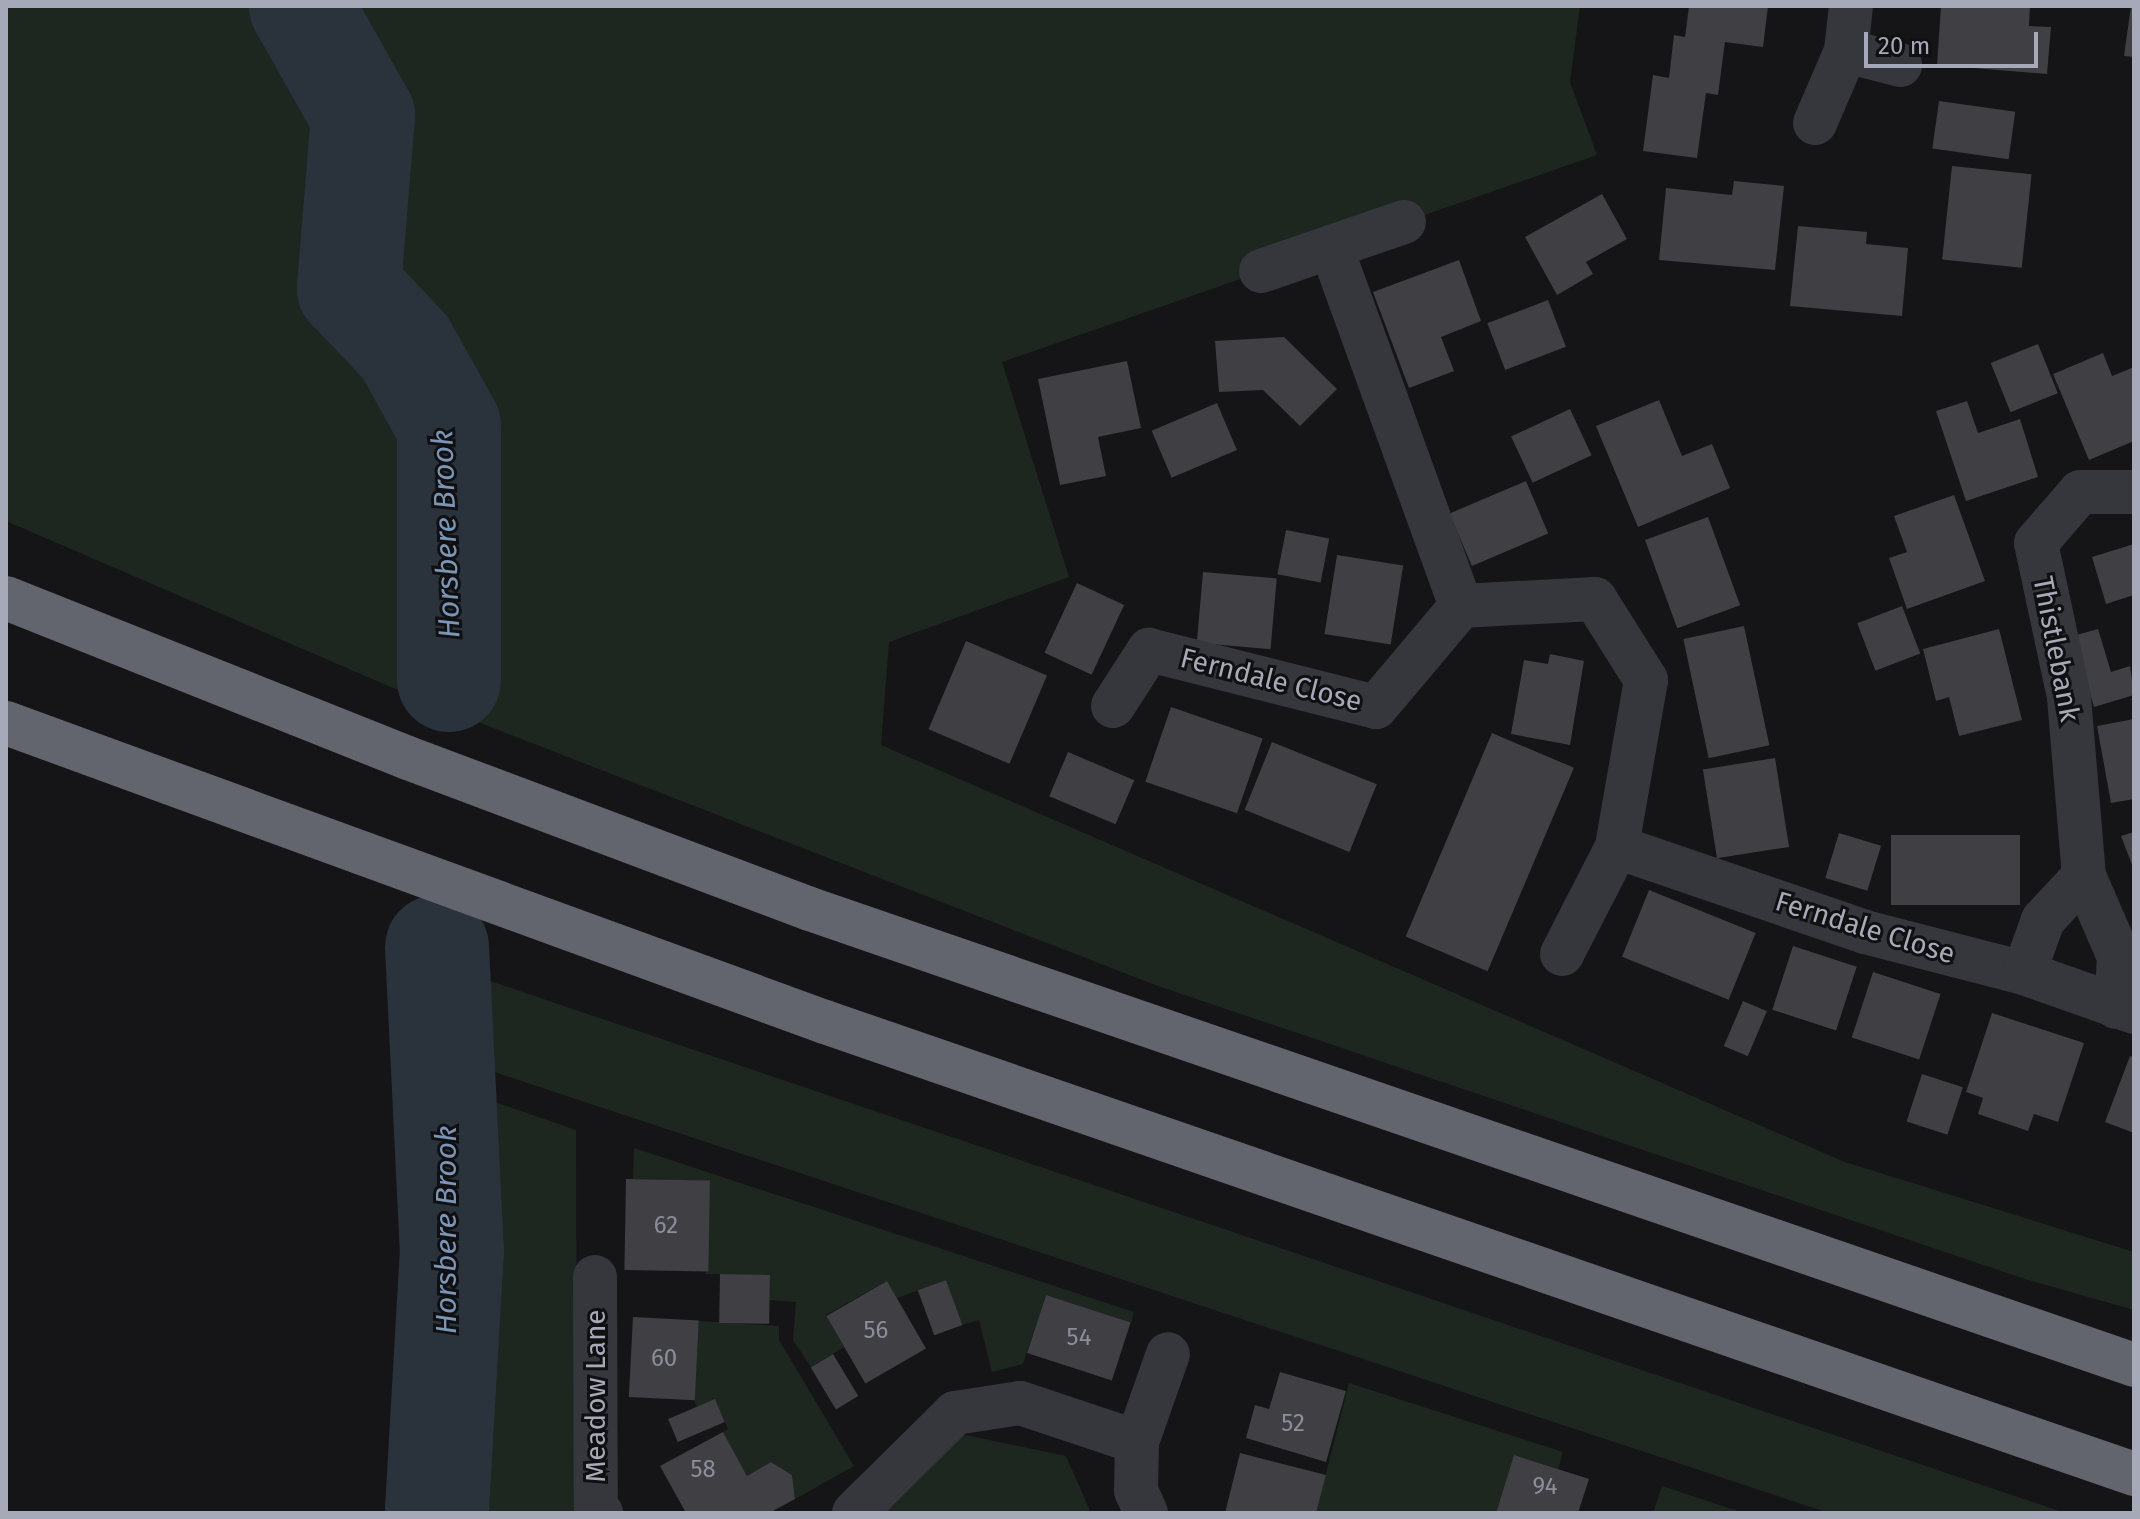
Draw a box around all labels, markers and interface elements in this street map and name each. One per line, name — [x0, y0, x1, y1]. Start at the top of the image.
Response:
scale bar — [1868, 16, 2042, 66]
text: 20 m — [1878, 32, 1930, 60]
water label: Horsbere Brook — [424, 429, 468, 639]
street label: Thistlebank — [2025, 573, 2087, 725]
street label: Ferndale Close — [1177, 641, 1365, 719]
street label: Ferndale Close — [1771, 885, 1959, 971]
water label: Horsbere Brook — [428, 1126, 464, 1334]
house number: 62 — [654, 1212, 678, 1240]
street label: Meadow Lane — [579, 1309, 613, 1483]
house number: 56 — [864, 1317, 888, 1345]
house number: 54 — [1067, 1324, 1091, 1352]
house number: 60 — [651, 1345, 677, 1373]
house number: 52 — [1281, 1410, 1305, 1438]
house number: 58 — [690, 1456, 716, 1484]
house number: 94 — [1532, 1473, 1558, 1501]

